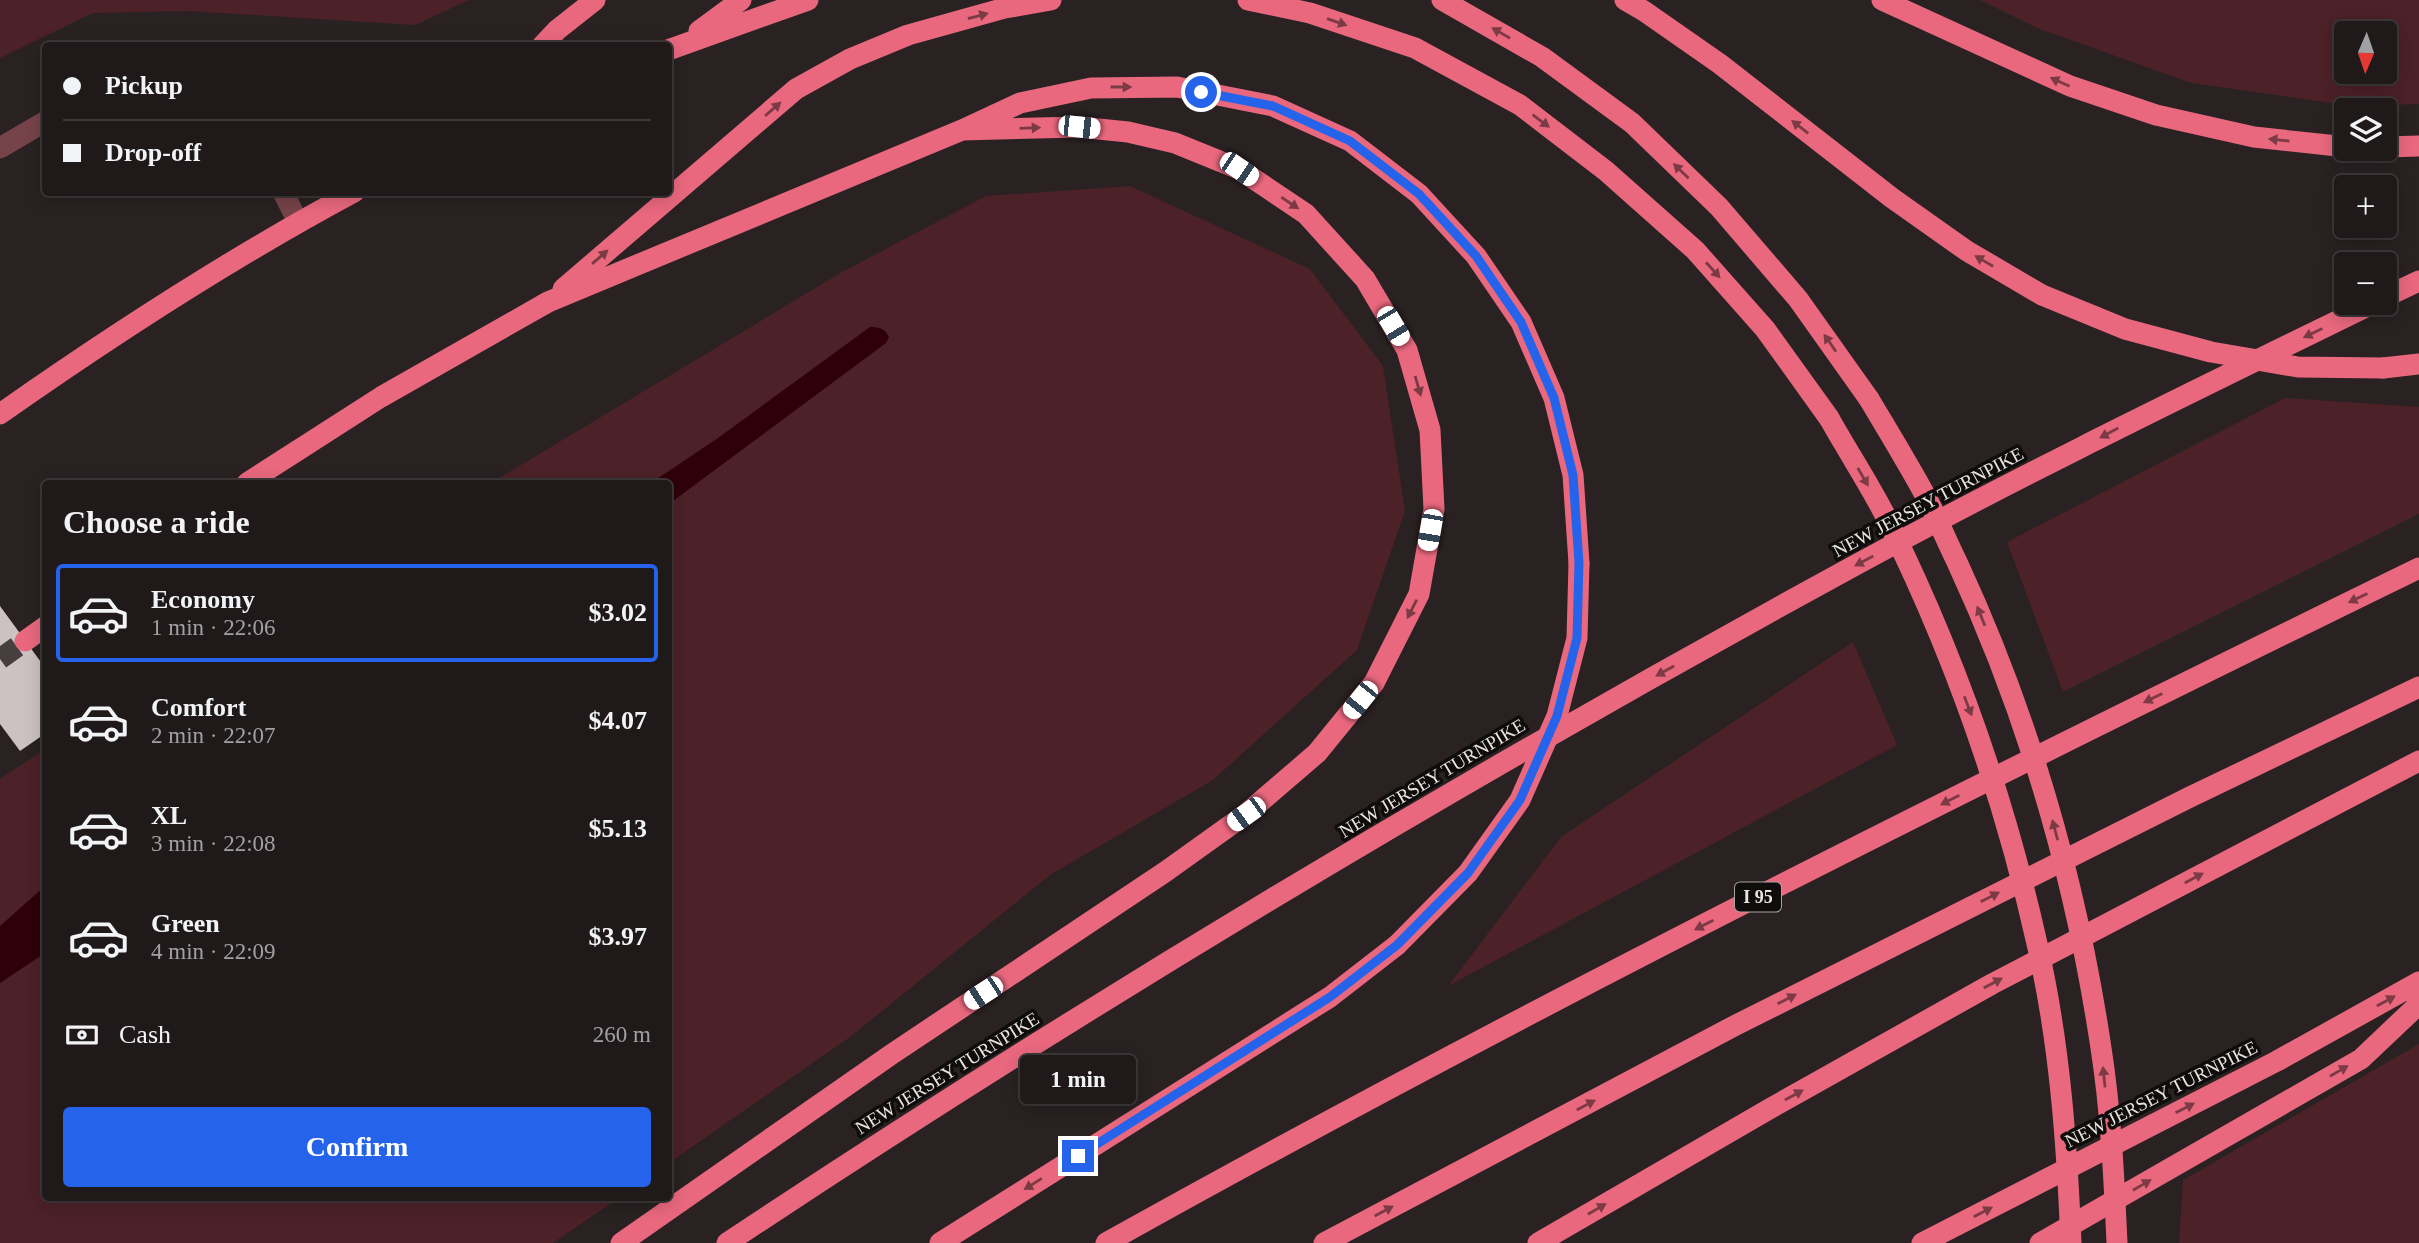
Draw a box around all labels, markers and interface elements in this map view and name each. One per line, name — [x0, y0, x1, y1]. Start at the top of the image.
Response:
one-way arrow — [967, 10, 989, 21]
one-way arrow — [1327, 17, 1348, 28]
north arrow — [2334, 21, 2398, 84]
map controls — [2334, 21, 2397, 315]
one-way arrow — [1492, 27, 1511, 40]
text: Pickup — [105, 71, 183, 100]
route start — [1185, 76, 1217, 108]
one-way arrow — [2050, 76, 2070, 87]
one-way arrow — [1110, 81, 1132, 93]
button: layers — [2334, 98, 2397, 161]
one-way arrow — [764, 102, 781, 117]
car — [1058, 114, 1101, 140]
one-way arrow — [1531, 114, 1549, 129]
one-way arrow — [1791, 120, 1809, 134]
one-way arrow — [1020, 123, 1042, 134]
one-way arrow — [2268, 134, 2290, 145]
text: Drop-off — [105, 138, 201, 167]
car — [1216, 149, 1263, 189]
one-way arrow — [1673, 163, 1690, 180]
button: + — [2334, 175, 2397, 238]
one-way arrow — [1281, 196, 1299, 210]
one-way arrow — [591, 249, 609, 265]
button: − — [2334, 252, 2397, 315]
one-way arrow — [1974, 255, 1993, 267]
one-way arrow — [1704, 261, 1720, 278]
car — [1374, 303, 1413, 349]
one-way arrow — [2303, 327, 2323, 338]
one-way arrow — [1823, 334, 1837, 352]
one-way arrow — [1413, 376, 1423, 397]
one-way arrow — [2099, 428, 2119, 439]
street label: NEW JERSEY TURNPIKE — [1829, 443, 2027, 561]
one-way arrow — [1857, 468, 1869, 487]
text: Choose a ride — [63, 504, 250, 540]
car — [1417, 507, 1444, 553]
one-way arrow — [1854, 555, 1873, 567]
icon: car — [67, 582, 130, 645]
text: Economy — [151, 585, 255, 614]
one-way arrow — [2348, 592, 2368, 603]
text: $3.02 — [589, 598, 647, 627]
one-way arrow — [1406, 599, 1417, 619]
one-way arrow — [1975, 605, 1986, 626]
text: 1 min · 22:06 — [151, 615, 276, 640]
one-way arrow — [1655, 665, 1674, 677]
car — [1339, 677, 1382, 723]
icon: car — [67, 690, 130, 753]
one-way arrow — [2143, 692, 2163, 703]
text: Comfort — [151, 693, 246, 722]
one-way arrow — [1963, 696, 1974, 717]
text: $4.07 — [589, 706, 647, 735]
street label: NEW JERSEY TURNPIKE — [1335, 714, 1529, 842]
text: 2 min · 22:07 — [151, 723, 276, 748]
car — [1223, 793, 1270, 835]
one-way arrow — [1940, 795, 1960, 806]
icon: car — [67, 798, 130, 861]
text: XL — [151, 801, 187, 830]
text: $5.13 — [589, 814, 647, 843]
one-way arrow — [2049, 819, 2060, 841]
text: 3 min · 22:08 — [151, 831, 276, 856]
one-way arrow — [2184, 872, 2204, 884]
road number: I 95 — [1735, 882, 1781, 912]
one-way arrow — [1981, 892, 2001, 904]
icon: car — [67, 906, 130, 969]
text: Green — [151, 909, 220, 938]
one-way arrow — [1693, 919, 1713, 931]
text: $3.97 — [589, 922, 647, 951]
text: 4 min · 22:09 — [151, 939, 276, 964]
car — [960, 973, 1007, 1013]
one-way arrow — [1983, 978, 2003, 990]
one-way arrow — [1777, 994, 1797, 1005]
one-way arrow — [2376, 995, 2396, 1007]
street label: NEW JERSEY TURNPIKE — [851, 1008, 1043, 1138]
icon: cash — [63, 1016, 101, 1054]
text: Cash — [119, 1020, 171, 1049]
text: 260 m — [593, 1022, 651, 1047]
street label: NEW JERSEY TURNPIKE — [2061, 1036, 2261, 1152]
callout: 1 min — [1020, 1054, 1136, 1104]
one-way arrow — [2098, 1066, 2109, 1088]
one-way arrow — [2329, 1066, 2349, 1078]
text: 1 min — [1050, 1067, 1106, 1092]
one-way arrow — [1784, 1089, 1804, 1101]
one-way arrow — [1576, 1099, 1596, 1111]
one-way arrow — [2175, 1102, 2195, 1113]
button: Confirm — [63, 1107, 651, 1187]
route end — [1062, 1140, 1094, 1172]
one-way arrow — [1023, 1178, 1043, 1191]
one-way arrow — [2132, 1179, 2151, 1191]
one-way arrow — [1588, 1203, 1607, 1215]
one-way arrow — [1375, 1205, 1394, 1217]
one-way arrow — [1973, 1206, 1993, 1217]

